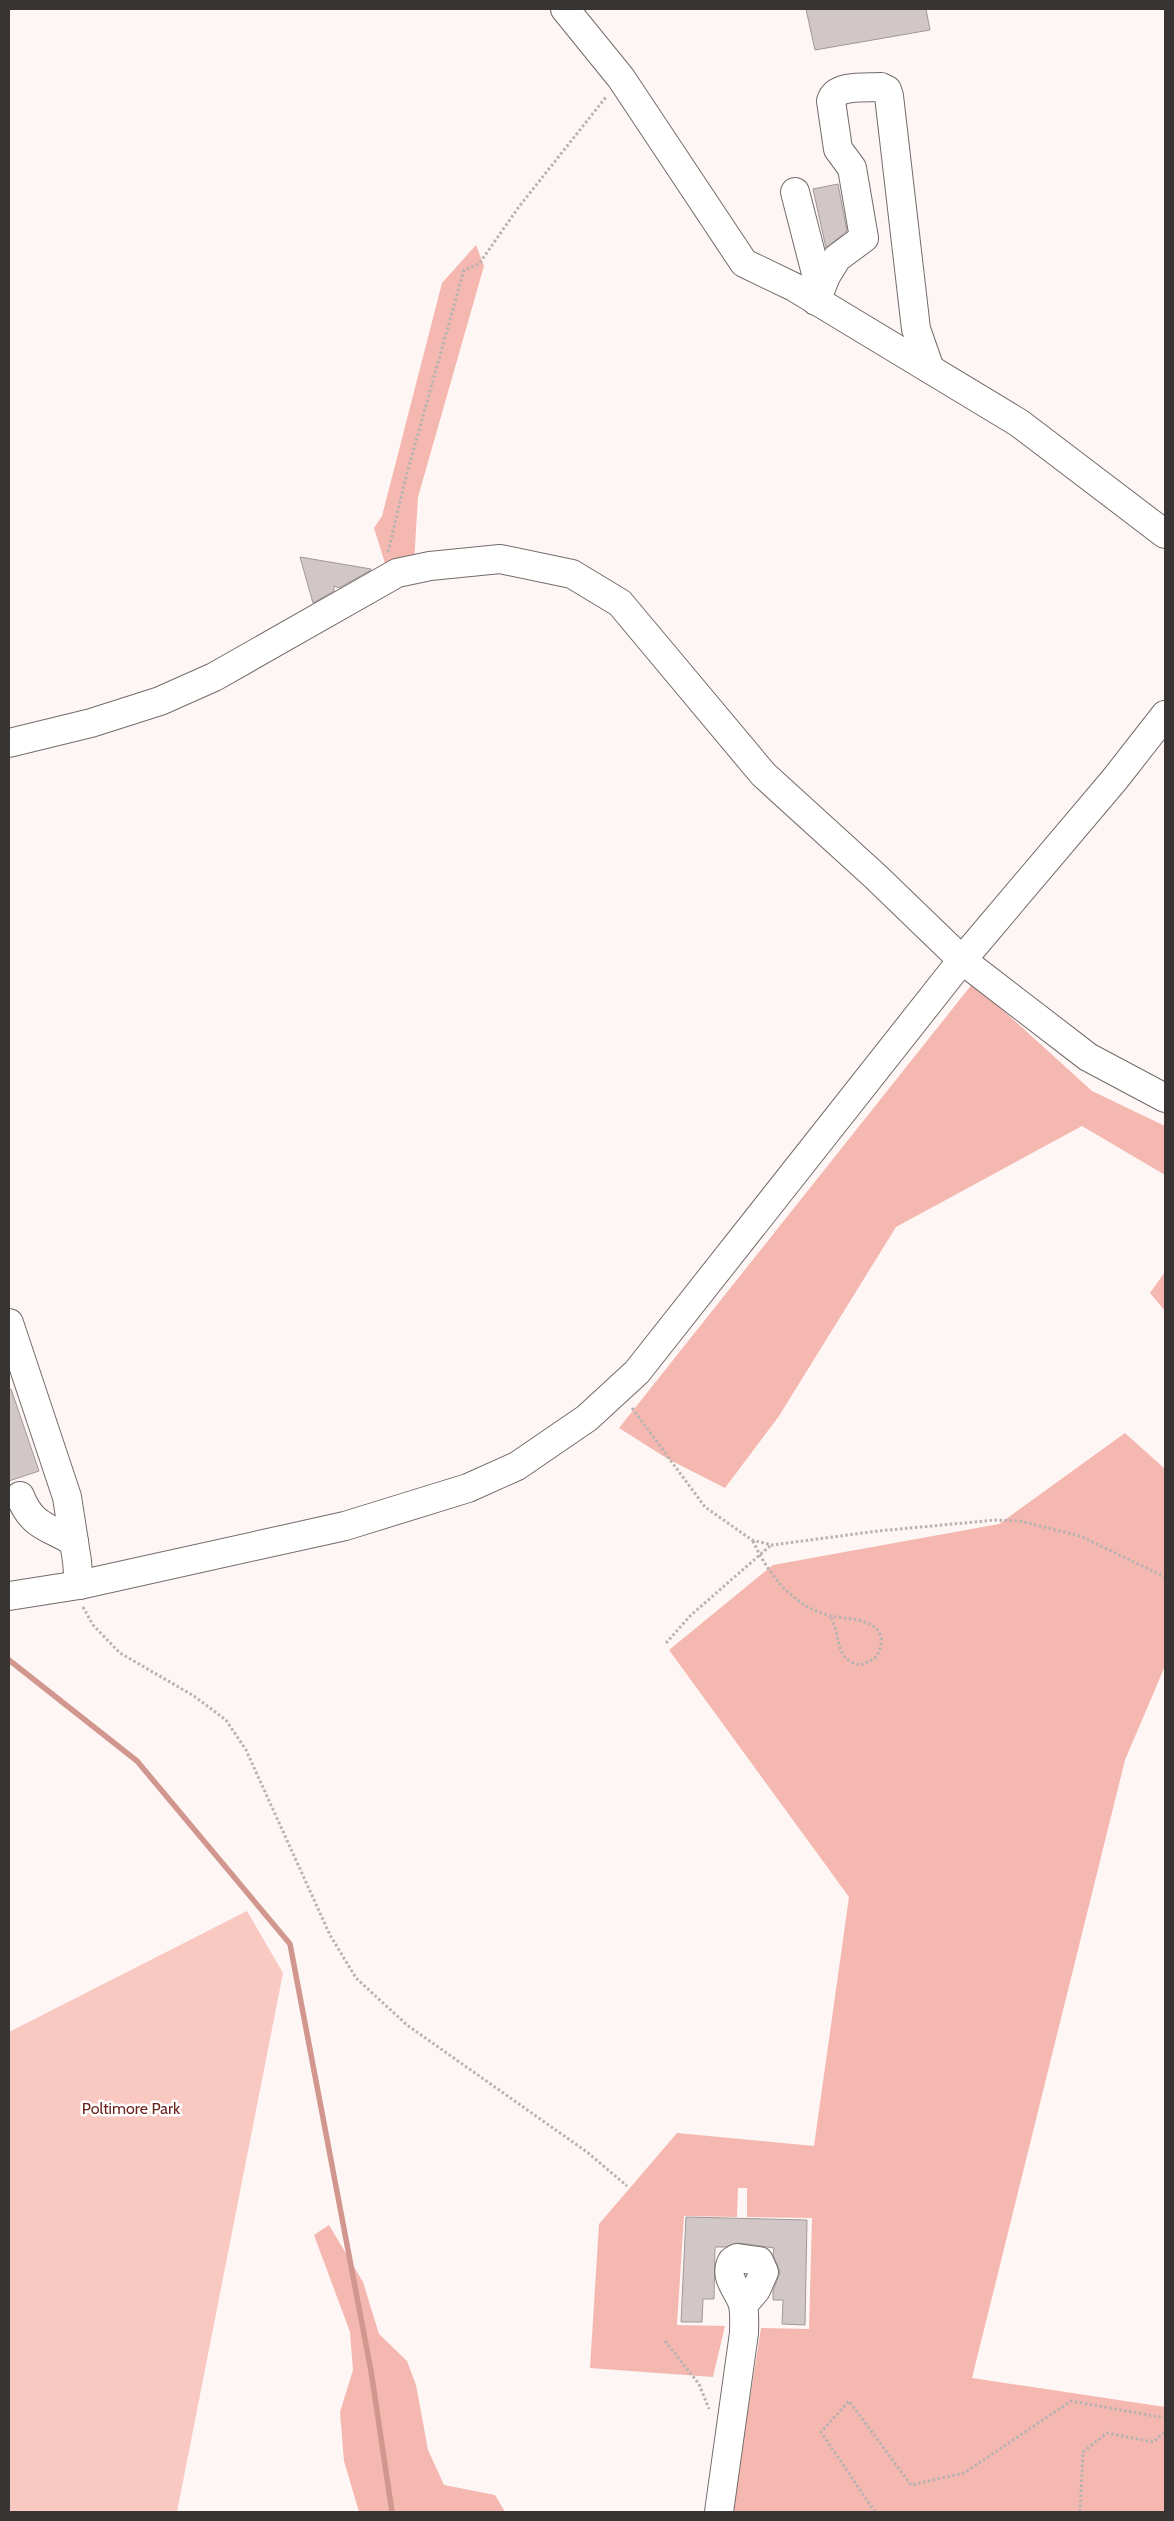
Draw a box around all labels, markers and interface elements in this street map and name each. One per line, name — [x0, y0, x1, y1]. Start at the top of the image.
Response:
park label: Poltimore Park — [82, 2099, 181, 2118]

